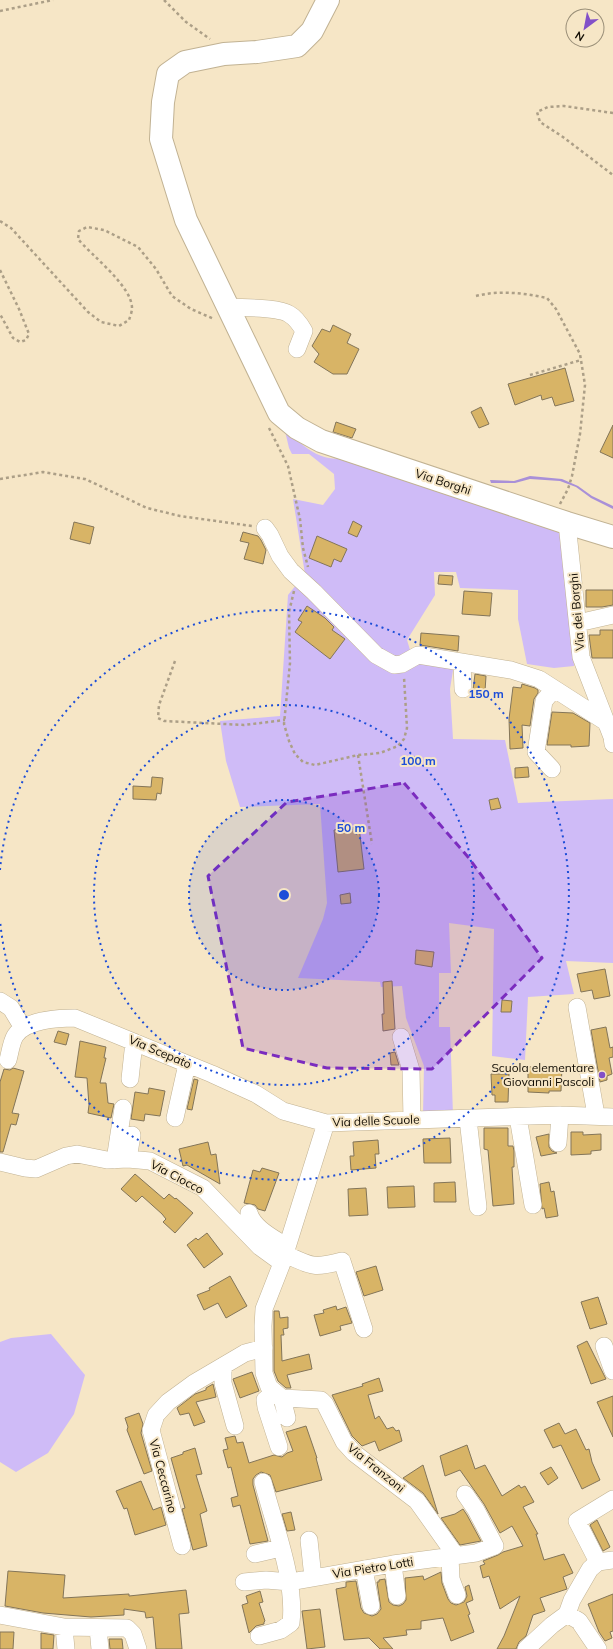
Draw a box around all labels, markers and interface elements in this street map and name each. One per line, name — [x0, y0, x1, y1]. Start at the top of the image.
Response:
north arrow — [565, 8, 605, 48]
text: N — [572, 28, 587, 45]
street label: Via Borghi — [413, 465, 473, 498]
street label: Via dei Borghi — [566, 573, 587, 651]
text: 150 m — [468, 686, 504, 701]
text: 100 m — [400, 753, 436, 768]
text: 50 m — [337, 820, 365, 835]
centre of rings — [277, 888, 291, 902]
street label: Via Scepato — [127, 1032, 194, 1072]
place label: Scuola elementare Giovanni Pascoli — [491, 1060, 594, 1089]
marker: Scuola elementare Giovanni Pascoli — [597, 1070, 607, 1080]
street label: Via delle Scuole — [332, 1111, 420, 1130]
street label: Via Ciocco — [148, 1156, 206, 1197]
street label: Via Ceccarino — [146, 1437, 181, 1515]
street label: Via Franzoni — [345, 1440, 408, 1495]
street label: Via Pietro Lotti — [331, 1554, 415, 1581]

